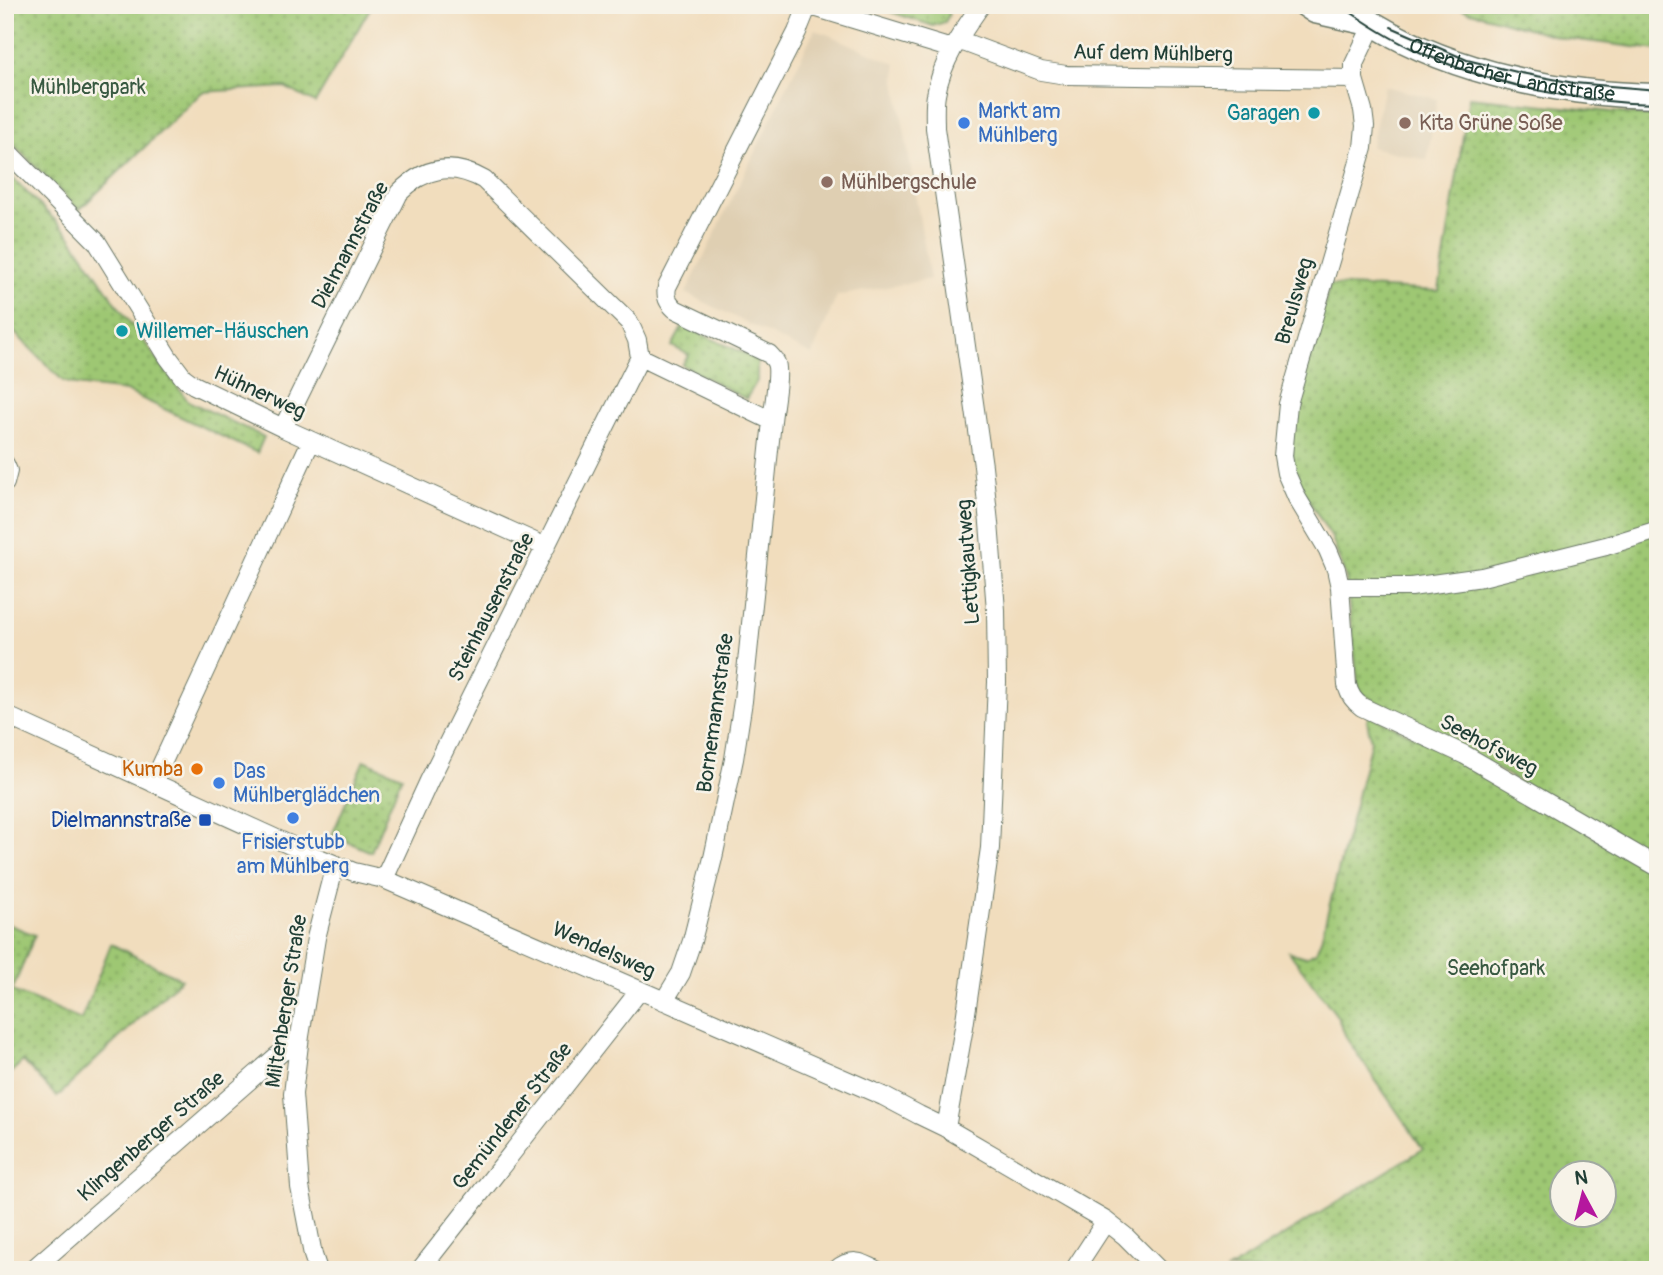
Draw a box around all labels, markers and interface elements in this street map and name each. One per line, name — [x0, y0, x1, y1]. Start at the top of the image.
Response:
street label: Offenbacher Landstraße — [1404, 32, 1617, 108]
street label: Auf dem Mühlberg — [1073, 39, 1233, 68]
park label: Mühlbergpark — [30, 74, 146, 101]
place label: Markt am Mühlberg — [978, 98, 1061, 149]
place label: Garagen — [1227, 100, 1300, 127]
marker: Garagen — [1306, 105, 1322, 121]
place label: Kita Grüne Soße — [1419, 110, 1563, 137]
marker: Markt am Mühlberg — [956, 115, 972, 131]
marker: Kita Grüne Soße — [1397, 115, 1413, 131]
place label: Mühlbergschule — [841, 169, 977, 196]
marker: Mühlbergschule — [819, 174, 835, 190]
street label: Dielmannstraße — [306, 176, 396, 314]
street label: Breulsweg — [1269, 254, 1320, 348]
place label: Willemer-Häuschen — [136, 318, 309, 345]
marker: Willemer-Häuschen — [114, 323, 130, 339]
street label: Hühnerweg — [209, 359, 310, 426]
street label: Lettigkautweg — [951, 498, 986, 626]
street label: Steinhausenstraße — [442, 527, 541, 686]
street label: Bornemannstraße — [691, 631, 740, 795]
street label: Seehofsweg — [1435, 708, 1542, 783]
place label: Kumba — [122, 756, 183, 783]
place label: Das Mühlberglädchen — [233, 758, 380, 809]
marker: Kumba — [189, 761, 205, 777]
marker: Das Mühlberglädchen — [211, 775, 227, 791]
place label: Dielmannstraße — [51, 807, 192, 834]
marker: Frisierstubb am Mühlberg — [285, 810, 301, 826]
marker: Dielmannstraße — [197, 812, 213, 828]
place label: Frisierstubb am Mühlberg — [237, 829, 349, 880]
street label: Miltenberger Straße — [259, 912, 314, 1090]
street label: Wendelsweg — [548, 916, 660, 985]
park label: Seehofpark — [1447, 955, 1546, 982]
street label: Gemündener Straße — [446, 1037, 579, 1196]
street label: Klingenberger Straße — [72, 1065, 231, 1208]
north arrow — [1548, 1160, 1618, 1230]
text: N — [1573, 1165, 1589, 1191]

